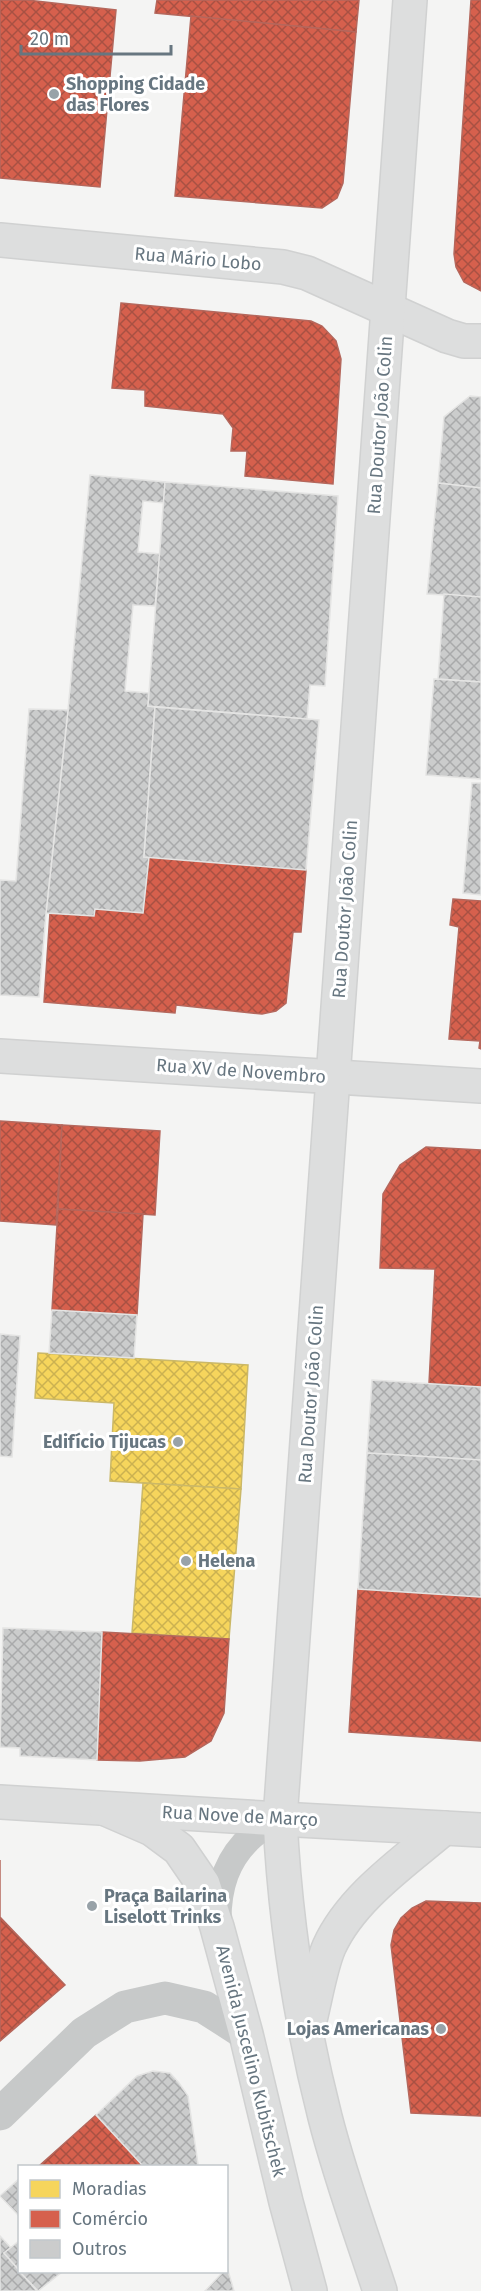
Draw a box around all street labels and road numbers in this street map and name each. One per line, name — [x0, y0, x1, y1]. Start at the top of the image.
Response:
street label: Rua Mário Lobo — [134, 242, 262, 276]
street label: Rua Doutor João Colin — [363, 335, 397, 515]
street label: Rua Doutor João Colin — [328, 819, 362, 999]
street label: Rua XV de Novembro — [155, 1054, 327, 1088]
street label: Rua Doutor João Colin — [294, 1304, 328, 1484]
street label: Rua Nove de Março — [161, 1801, 319, 1831]
street label: Avenida Juscelino Kubitschek — [212, 1943, 291, 2180]

